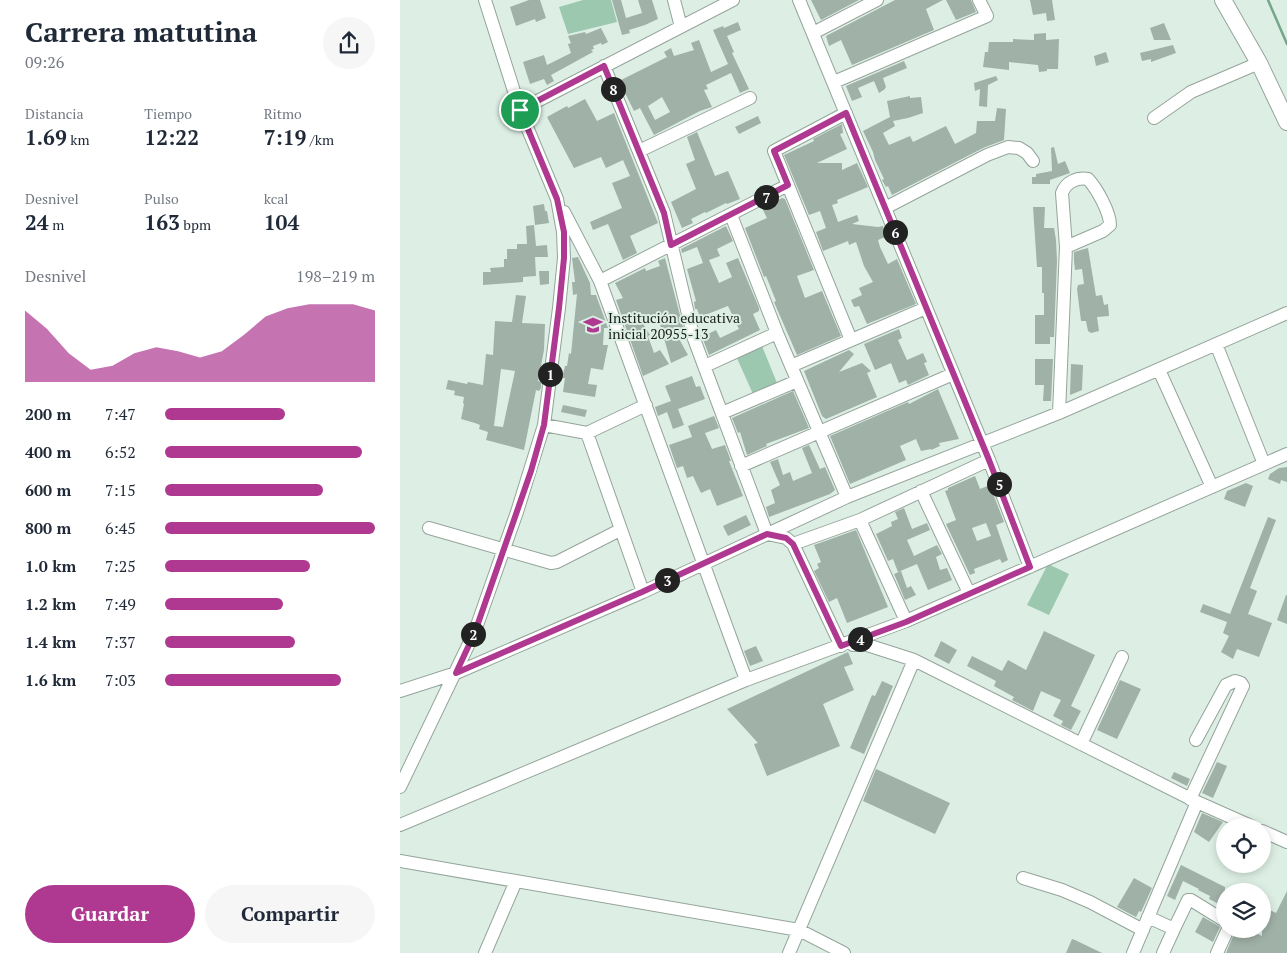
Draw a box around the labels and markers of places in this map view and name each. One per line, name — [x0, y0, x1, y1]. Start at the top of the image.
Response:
pin: 8 — [600, 76, 626, 102]
pin — [499, 89, 541, 131]
pin: 7 — [754, 184, 778, 210]
pin: 6 — [882, 220, 908, 244]
place label: Institución educativa inicial 20955-13 — [608, 308, 740, 343]
school or university icon: Institución educativa inicial 20955-13 — [582, 314, 604, 336]
pin: 1 — [538, 362, 562, 386]
pin: 5 — [986, 472, 1012, 496]
pin: 3 — [654, 568, 680, 592]
pin: 2 — [460, 622, 486, 646]
pin: 4 — [848, 626, 872, 652]

